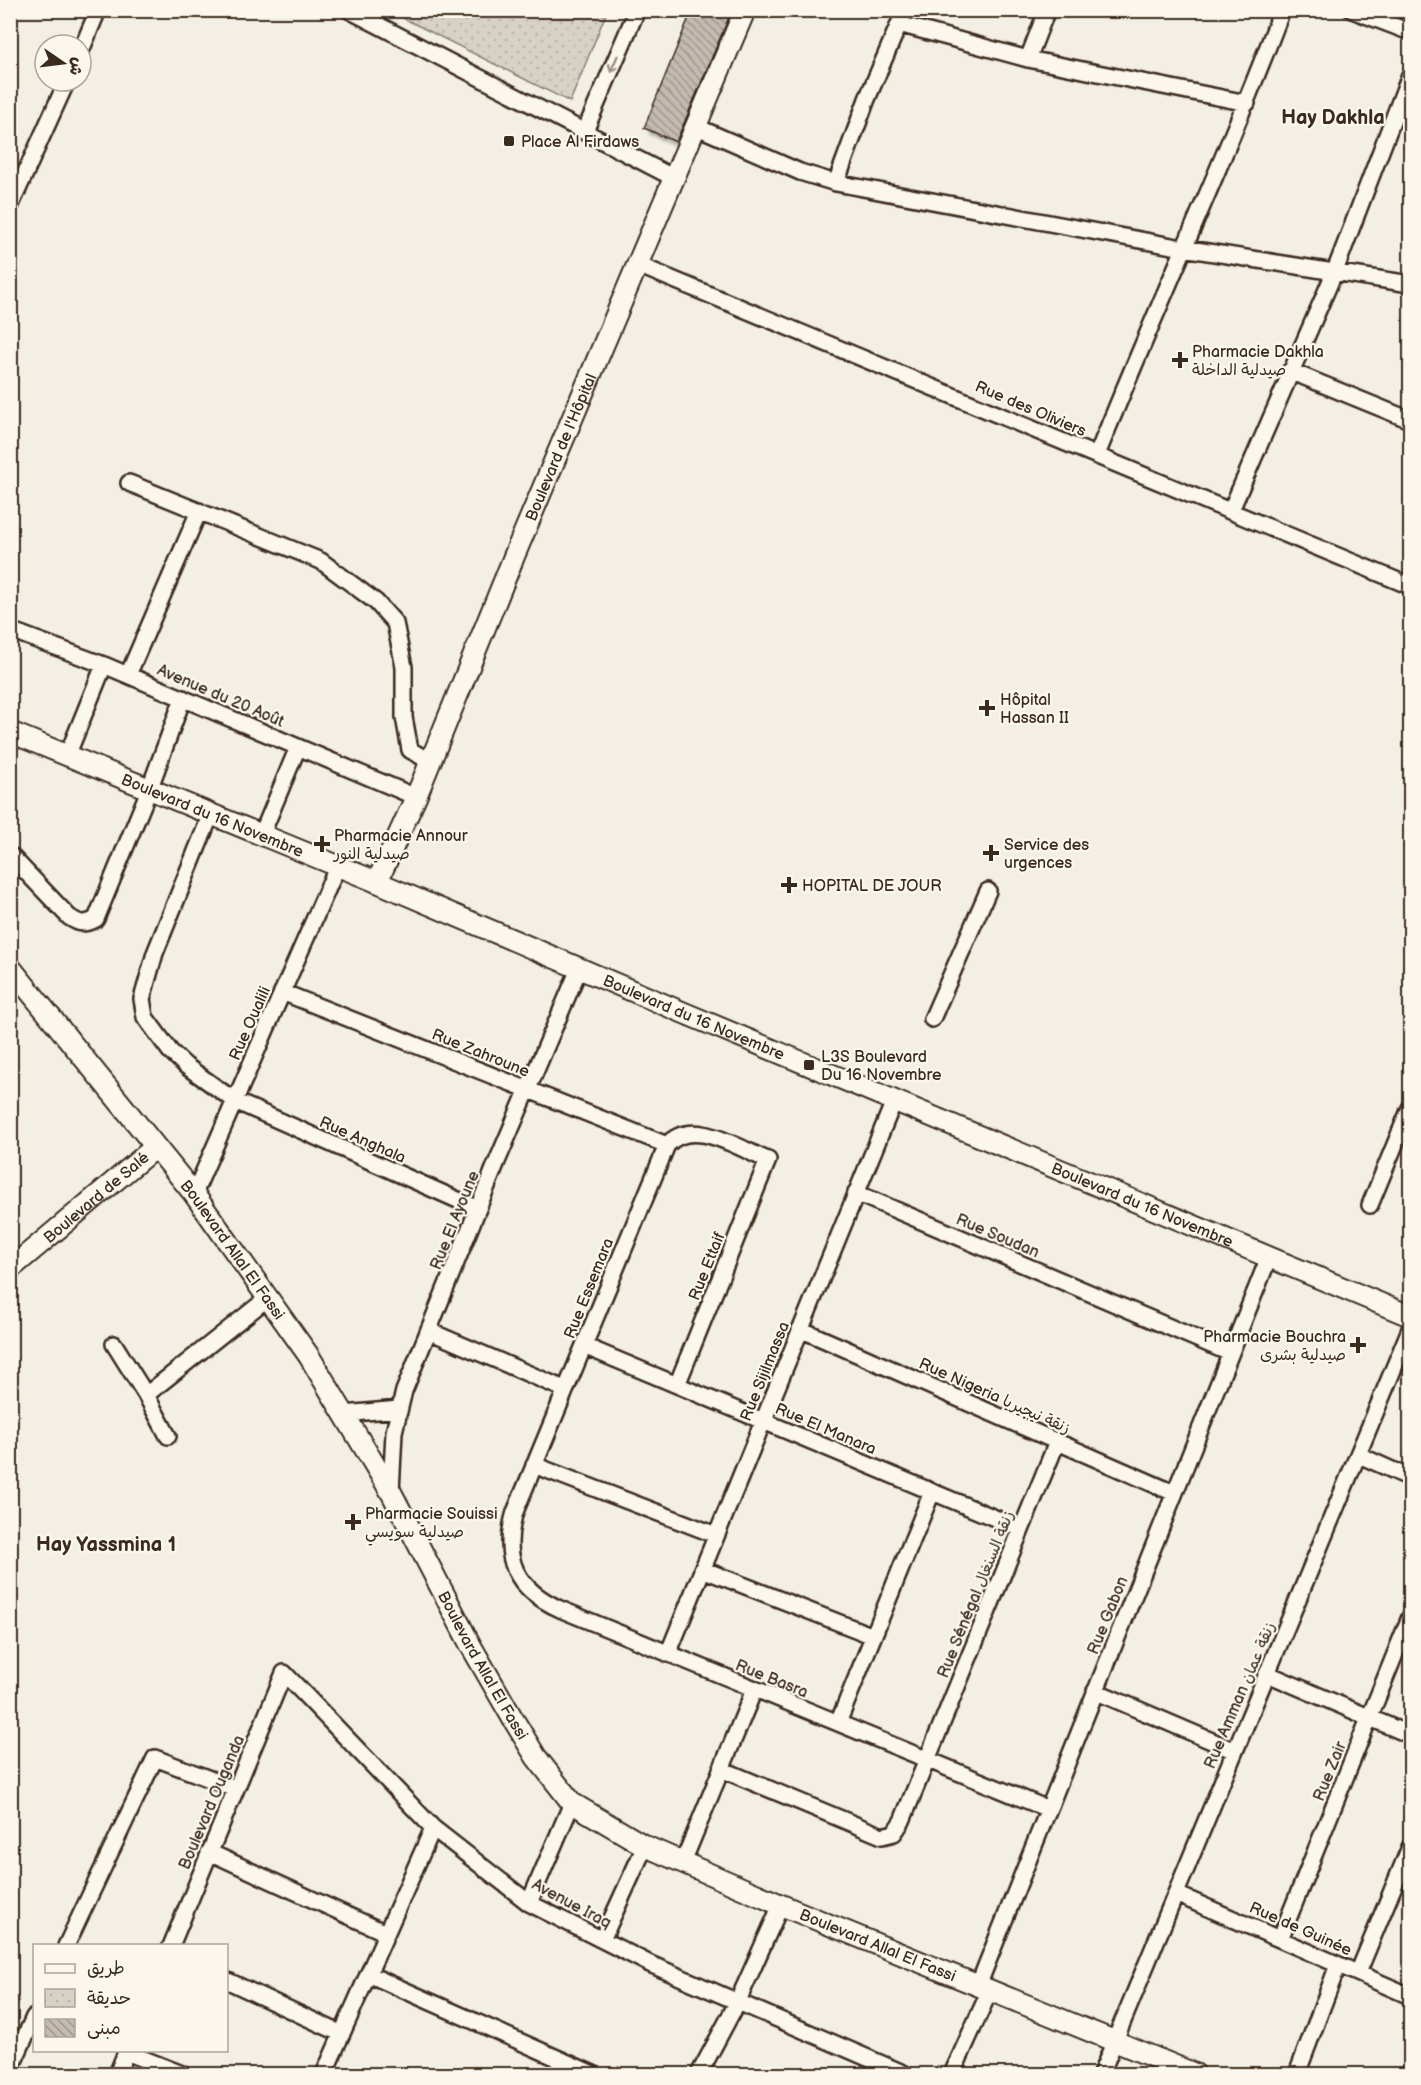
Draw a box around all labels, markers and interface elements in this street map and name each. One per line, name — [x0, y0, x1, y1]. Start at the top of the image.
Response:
north arrow — [33, 33, 93, 93]
text: ش — [65, 55, 87, 77]
one-way arrow — [608, 55, 619, 73]
district label: Hay Dakhla — [1281, 106, 1385, 130]
place label: Place Al Firdaws — [521, 133, 639, 152]
marker: Place Al Firdaws — [502, 134, 516, 148]
place label: Pharmacie Dakhla صيدلية الداخلة — [1192, 343, 1324, 380]
marker: Pharmacie Dakhla صيدلية الداخلة — [1173, 353, 1187, 367]
street label: Boulevard de l'Hôpital — [522, 371, 601, 524]
street label: Rue des Oliviers — [972, 377, 1089, 441]
street label: Avenue du 20 Août — [154, 661, 287, 732]
place label: Hôpital Hassan II — [1000, 691, 1069, 728]
marker: Hôpital Hassan II — [978, 699, 996, 717]
street label: Boulevard du 16 Novembre — [118, 770, 307, 862]
place label: Pharmacie Annour صيدلية النور — [332, 827, 468, 864]
place label: Service des urgences — [1004, 836, 1089, 873]
marker: Pharmacie Annour صيدلية النور — [315, 837, 329, 851]
marker: Service des urgences — [982, 844, 1000, 862]
marker: HOPITAL DE JOUR — [780, 876, 798, 894]
place label: HOPITAL DE JOUR — [802, 877, 942, 896]
street label: Boulevard du 16 Novembre — [600, 971, 788, 1065]
street label: Rue Oualili — [226, 984, 275, 1064]
street label: Rue Zahroune — [429, 1025, 533, 1082]
place label: L3S Boulevard Du 16 Novembre — [821, 1048, 942, 1085]
marker: L3S Boulevard Du 16 Novembre — [802, 1058, 816, 1072]
street label: Rue Anghala — [316, 1113, 409, 1168]
street label: Boulevard de Salé — [40, 1148, 154, 1248]
street label: Boulevard du 16 Novembre — [1048, 1159, 1236, 1252]
street label: Rue El Ayoune — [427, 1168, 484, 1273]
street label: Boulevard Allal El Fassi — [175, 1177, 288, 1324]
street label: Rue Soudan — [953, 1210, 1042, 1262]
street label: Rue Ettaif — [685, 1230, 730, 1303]
street label: Rue Essemara — [561, 1236, 618, 1342]
street label: Rue Sijilmassa — [737, 1319, 794, 1424]
place label: Pharmacie Bouchra صيدلية بشرى — [1203, 1328, 1346, 1365]
marker: Pharmacie Bouchra صيدلية بشرى — [1351, 1338, 1365, 1352]
street label: Rue Nigeria زنقة نيجيريا — [916, 1354, 1073, 1438]
street label: Rue El Manara — [772, 1400, 879, 1459]
place label: Pharmacie Souissi صيدلية سويسي — [365, 1505, 498, 1546]
street label: Rue Sénégal زنقة السنغال — [934, 1508, 1019, 1681]
marker: Pharmacie Souissi صيدلية سويسي — [346, 1515, 360, 1529]
district label: Hay Yassmina 1 — [36, 1533, 176, 1557]
street label: Rue Gabon — [1084, 1574, 1133, 1657]
street label: Boulevard Allal El Fassi — [433, 1588, 531, 1744]
street label: Rue Amman زنقة عمان — [1201, 1619, 1280, 1772]
street label: Rue Basra — [732, 1656, 810, 1703]
street label: Boulevard Ouganda — [176, 1733, 249, 1873]
street label: Rue Zair — [1310, 1739, 1351, 1804]
street label: Avenue Iraq — [528, 1876, 614, 1933]
street label: Rue de Guinée — [1246, 1898, 1355, 1961]
street label: Boulevard Allal El Fassi — [796, 1906, 958, 1986]
legend — [33, 1944, 228, 2052]
text: طريق — [87, 1958, 125, 1979]
text: حديقة — [87, 1988, 131, 2009]
text: مبنى — [87, 2018, 121, 2039]

